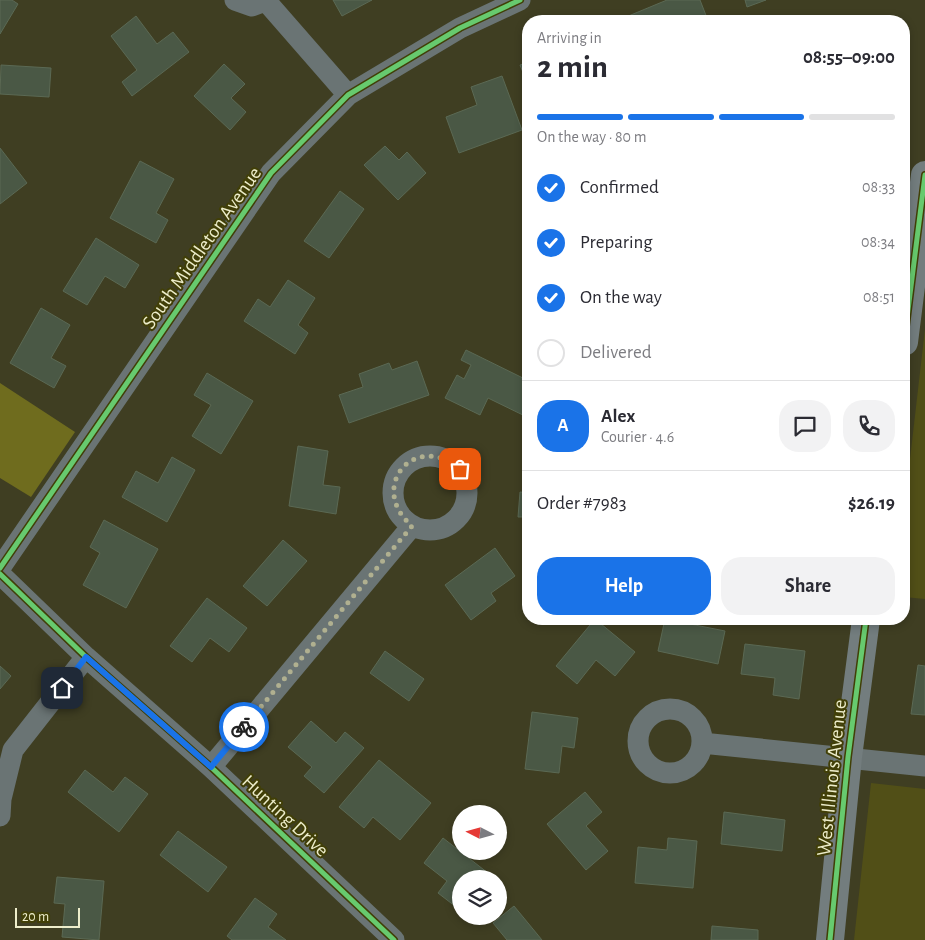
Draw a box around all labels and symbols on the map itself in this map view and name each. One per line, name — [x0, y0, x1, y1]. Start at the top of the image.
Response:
street label: South Middleton Avenue — [139, 164, 265, 332]
pin — [439, 448, 481, 490]
pin — [41, 667, 83, 709]
street label: West Illinois Avenue — [814, 699, 850, 857]
courier — [219, 702, 269, 752]
street label: Hunting Drive — [238, 771, 332, 861]
north arrow — [452, 805, 508, 860]
scale bar — [15, 905, 80, 928]

